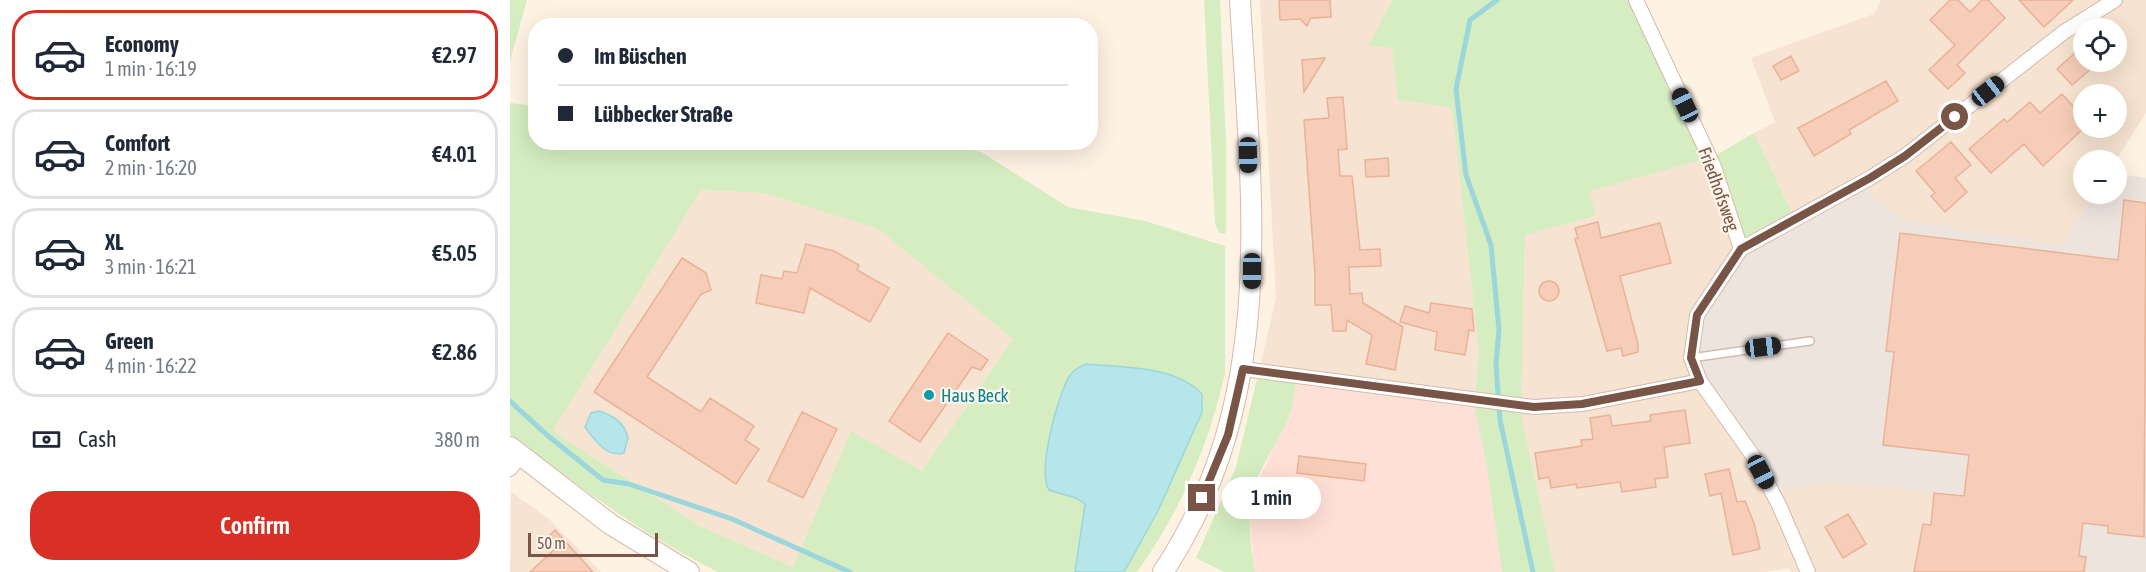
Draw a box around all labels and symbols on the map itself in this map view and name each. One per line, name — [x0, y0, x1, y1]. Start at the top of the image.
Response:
car — [1968, 73, 2008, 109]
car — [1669, 85, 1701, 125]
route start — [1941, 103, 1968, 130]
car — [1239, 137, 1257, 173]
street label: Friedhofsweg — [1694, 144, 1744, 234]
car — [1243, 253, 1261, 289]
car — [1744, 336, 1782, 358]
place label: Haus Beck — [941, 385, 1009, 406]
marker: Haus Beck — [922, 388, 936, 402]
car — [1745, 452, 1777, 492]
callout: 1 min — [1223, 477, 1322, 519]
route end — [1188, 484, 1215, 511]
scale bar — [528, 530, 658, 558]

